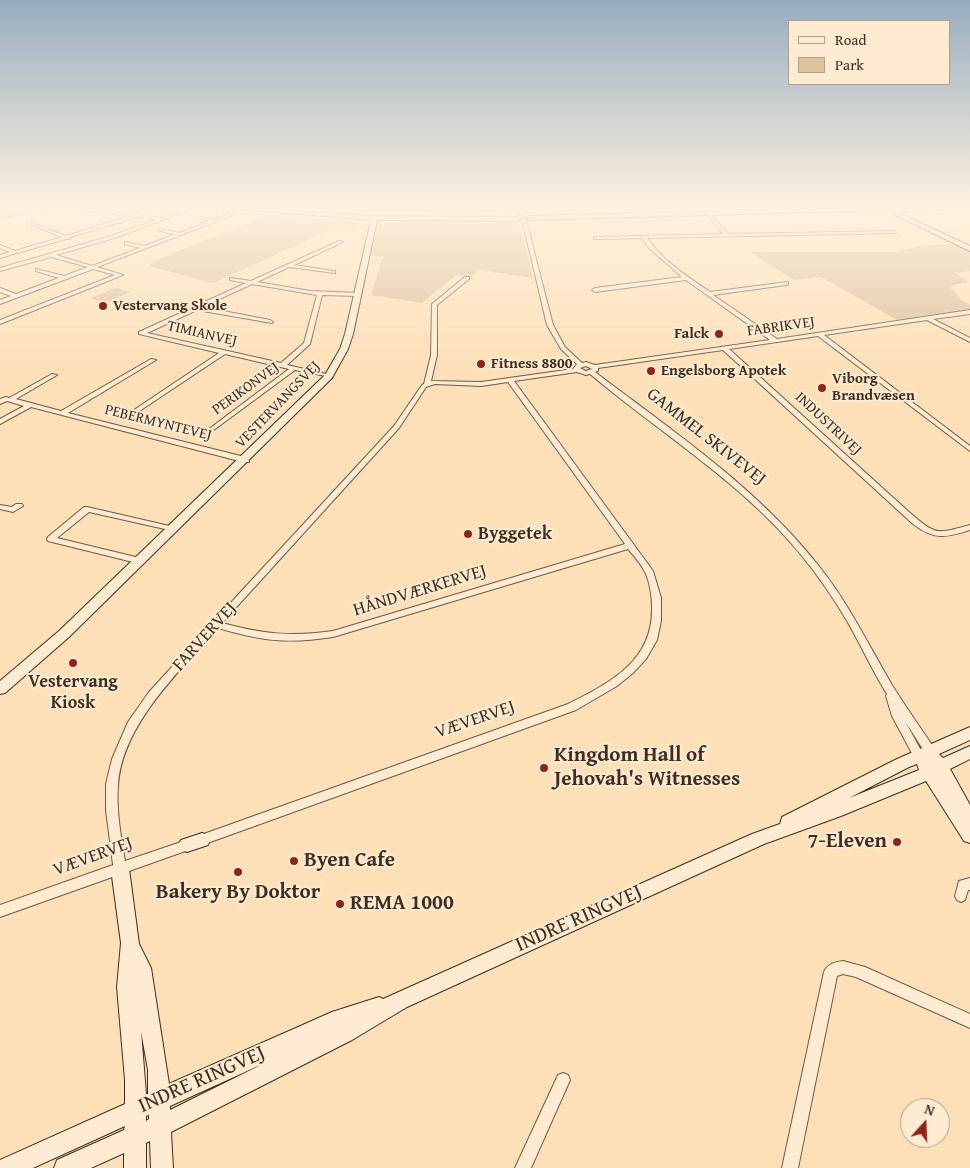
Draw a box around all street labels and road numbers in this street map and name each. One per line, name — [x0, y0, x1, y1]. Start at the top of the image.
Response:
street label: FABRIKVEJ — [746, 313, 816, 341]
street label: TIMIANVEJ — [165, 317, 239, 351]
street label: VESTERVANGSVEJ — [232, 358, 324, 452]
street label: PERIKONVEJ — [209, 359, 283, 419]
street label: GAMMEL SKIVEVEJ — [642, 384, 770, 490]
street label: INDUSTRIVEJ — [791, 389, 865, 459]
street label: PEBERMYNTEVEJ — [103, 401, 213, 445]
street label: HÅNDVÆRKERVEJ — [351, 560, 489, 622]
street label: FARVERVEJ — [168, 598, 242, 676]
street label: VÆVERVEJ — [432, 696, 518, 744]
street label: VÆVERVEJ — [50, 833, 136, 881]
street label: INDRE RINGVEJ — [512, 880, 646, 958]
street label: INDRE RINGVEJ — [135, 1041, 269, 1119]

